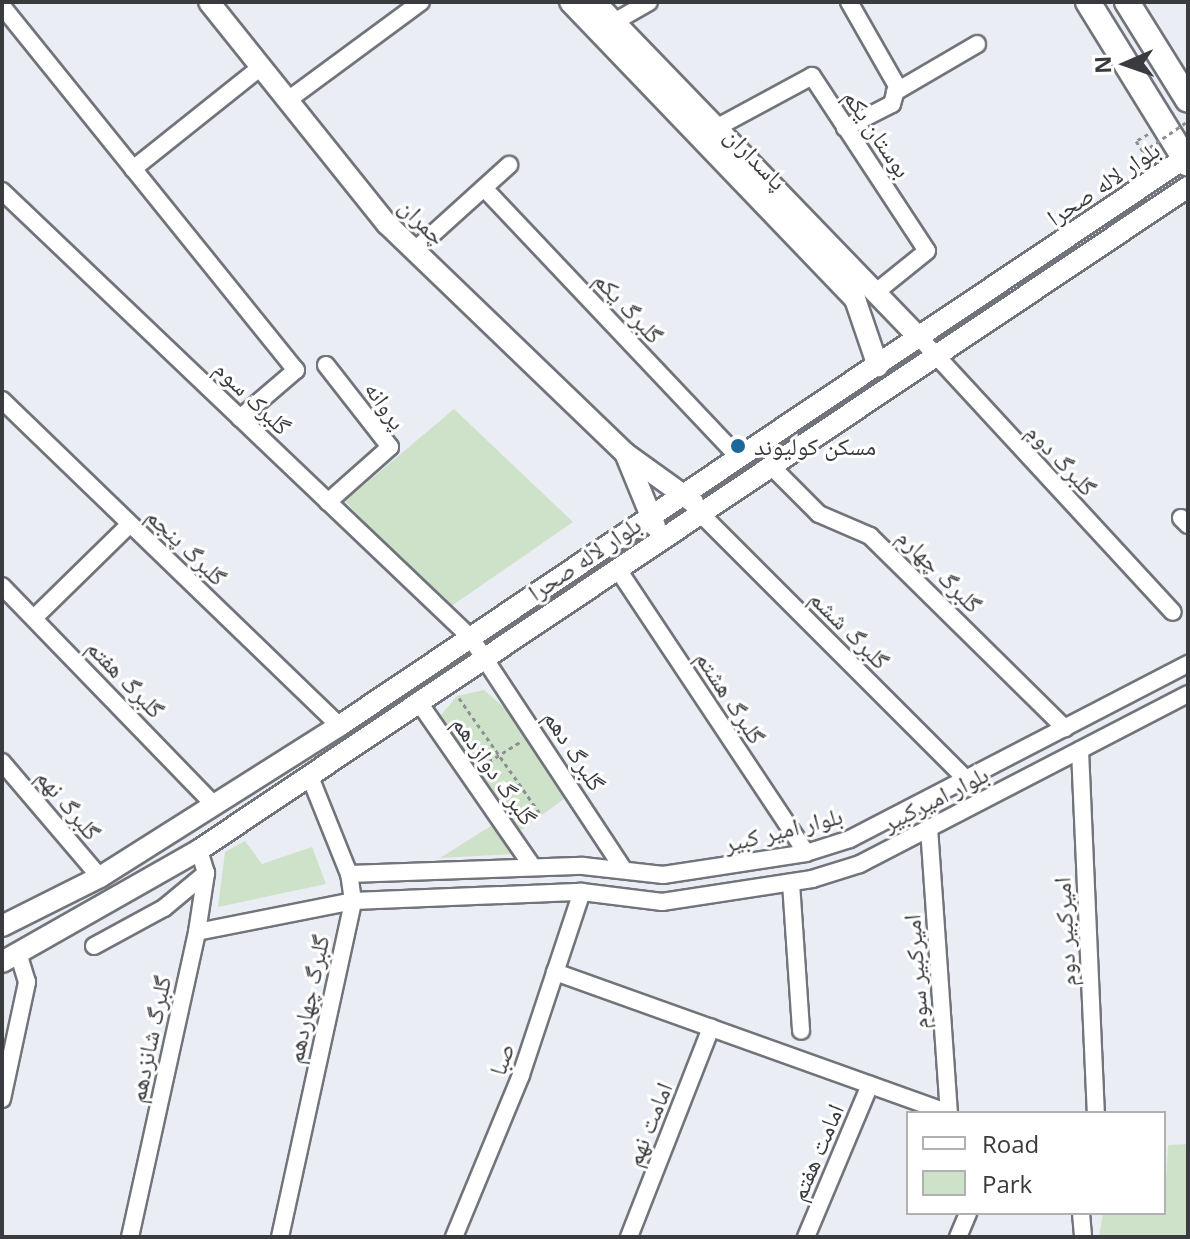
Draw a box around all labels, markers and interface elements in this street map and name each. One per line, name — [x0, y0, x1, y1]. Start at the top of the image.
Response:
north arrow — [1086, 24, 1166, 104]
text: N — [1087, 55, 1117, 74]
street label: بوستان یکم — [838, 83, 918, 183]
street label: پاسداران — [719, 121, 793, 195]
street label: بلوار لاله صحرا — [1041, 135, 1165, 231]
street label: چمران — [393, 191, 453, 251]
street label: گلبرگ یکم — [588, 265, 670, 349]
street label: گلبرک سوم — [209, 354, 297, 440]
street label: پروانه — [359, 375, 413, 435]
street label: گلبرگ دوم — [1021, 417, 1103, 501]
place label: مسکن کولیوند — [754, 432, 876, 460]
marker: مسکن کولیوند — [729, 437, 747, 455]
street label: گلبرگ پنجم — [141, 501, 233, 591]
street label: بلوار لاله صحرا — [522, 510, 646, 606]
street label: گلبرگ چهارم — [892, 522, 988, 618]
street label: گلبرگ ششم — [804, 583, 896, 675]
street label: گلبرگ هفتم — [81, 632, 171, 724]
street label: گلبرگ هشتم — [690, 645, 772, 749]
street label: گلبرگ دهم — [538, 704, 612, 796]
street label: گلبرگ دوازدهم — [447, 710, 543, 830]
street label: بلوار امیرکبیر — [877, 759, 993, 837]
street label: گلبرگ نهم — [31, 762, 107, 846]
street label: بلوار امیر کبیر — [721, 800, 845, 858]
street label: امیرکبیر دوم — [1047, 877, 1081, 987]
street label: امیرکبیر سوم — [897, 913, 933, 1031]
street label: گلبرگ چهاردهم — [279, 932, 335, 1066]
street label: گلبرگ شانزدهم — [121, 973, 177, 1105]
street label: صبا — [482, 1039, 520, 1079]
street label: امامت نهم — [618, 1078, 678, 1170]
street label: امامت هفتم — [783, 1099, 849, 1205]
legend — [906, 1111, 1166, 1215]
text: Road — [982, 1127, 1039, 1160]
text: Park — [982, 1167, 1032, 1200]

